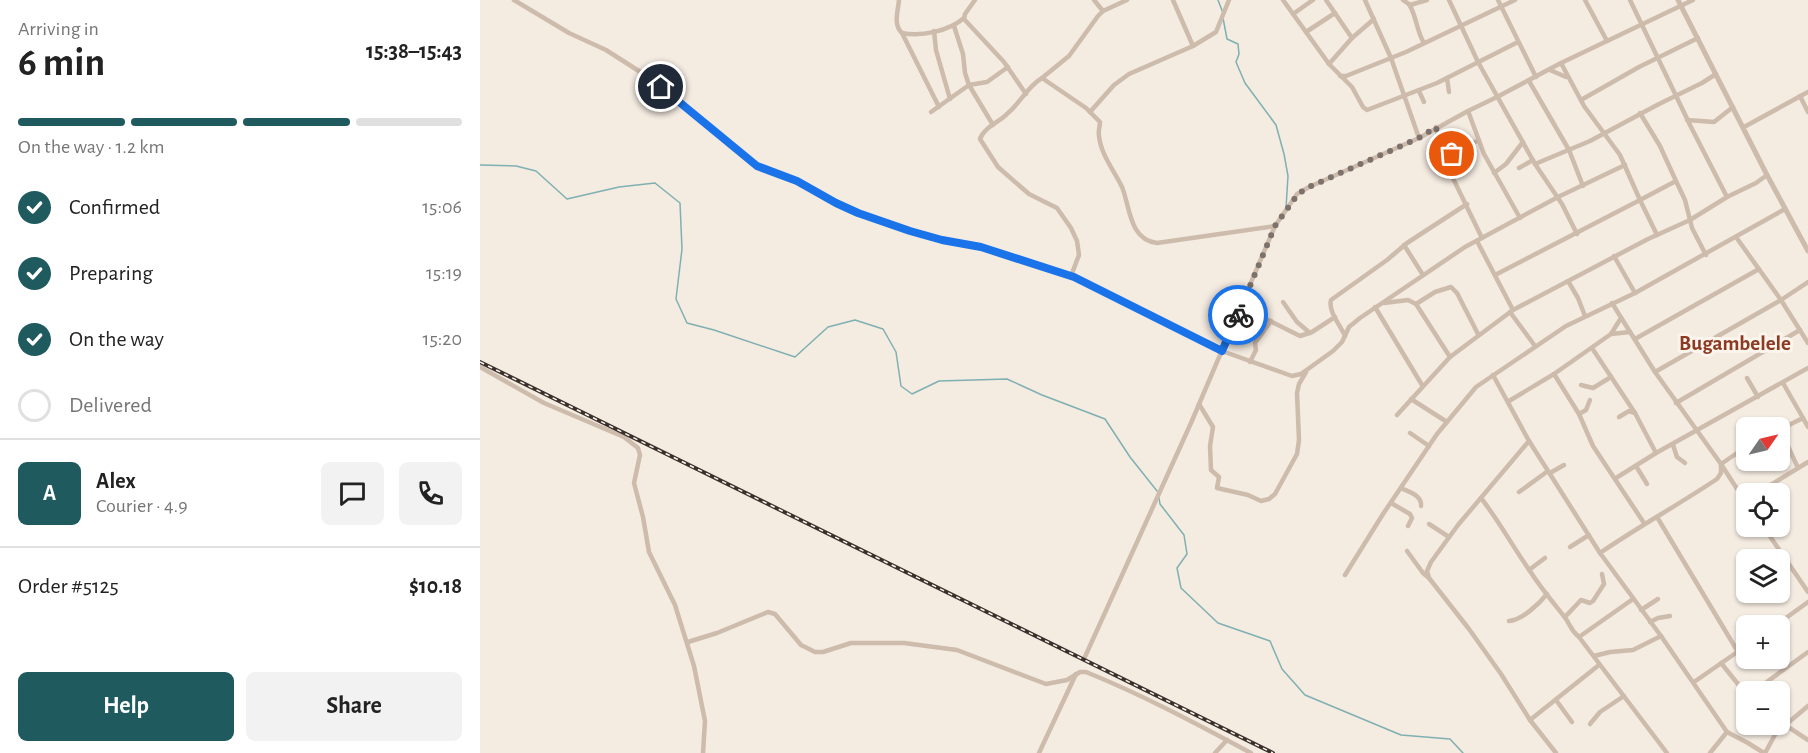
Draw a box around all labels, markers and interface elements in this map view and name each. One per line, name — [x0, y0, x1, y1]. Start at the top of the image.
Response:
text: Arriving in — [18, 19, 99, 39]
text: 15:38–15:43 — [366, 40, 462, 62]
text: 6 min — [18, 44, 105, 83]
pin — [635, 61, 686, 112]
icon: home — [644, 70, 677, 103]
pin — [1426, 128, 1477, 179]
text: On the way · 1.2 km — [18, 137, 164, 157]
icon: bag — [1435, 137, 1468, 170]
icon: check — [18, 191, 51, 224]
text: Confirmed — [69, 196, 160, 218]
text: 15:06 — [422, 197, 462, 217]
icon: check — [18, 257, 51, 290]
text: Preparing — [69, 262, 153, 284]
text: 15:19 — [426, 263, 462, 283]
courier — [1208, 285, 1268, 345]
icon: bike — [1222, 299, 1255, 332]
icon: check — [18, 323, 51, 356]
text: On the way — [69, 328, 164, 350]
text: 15:20 — [423, 329, 462, 349]
district label: Bugambelele — [1679, 333, 1791, 354]
text: Delivered — [69, 394, 152, 416]
north arrow — [1736, 417, 1790, 471]
map controls — [1736, 417, 1790, 735]
button: chat — [321, 462, 384, 525]
button: phone — [399, 462, 462, 525]
text: Alex — [96, 470, 136, 492]
text: A — [43, 482, 56, 504]
button: locate — [1736, 483, 1790, 537]
text: Courier · 4.9 — [96, 496, 188, 516]
button: layers — [1736, 549, 1790, 603]
text: Order #5125 — [18, 575, 119, 597]
text: $10.18 — [409, 575, 462, 597]
button: + — [1736, 615, 1790, 669]
button: Help — [18, 672, 234, 741]
button: Share — [246, 672, 462, 741]
button: − — [1736, 681, 1790, 735]

